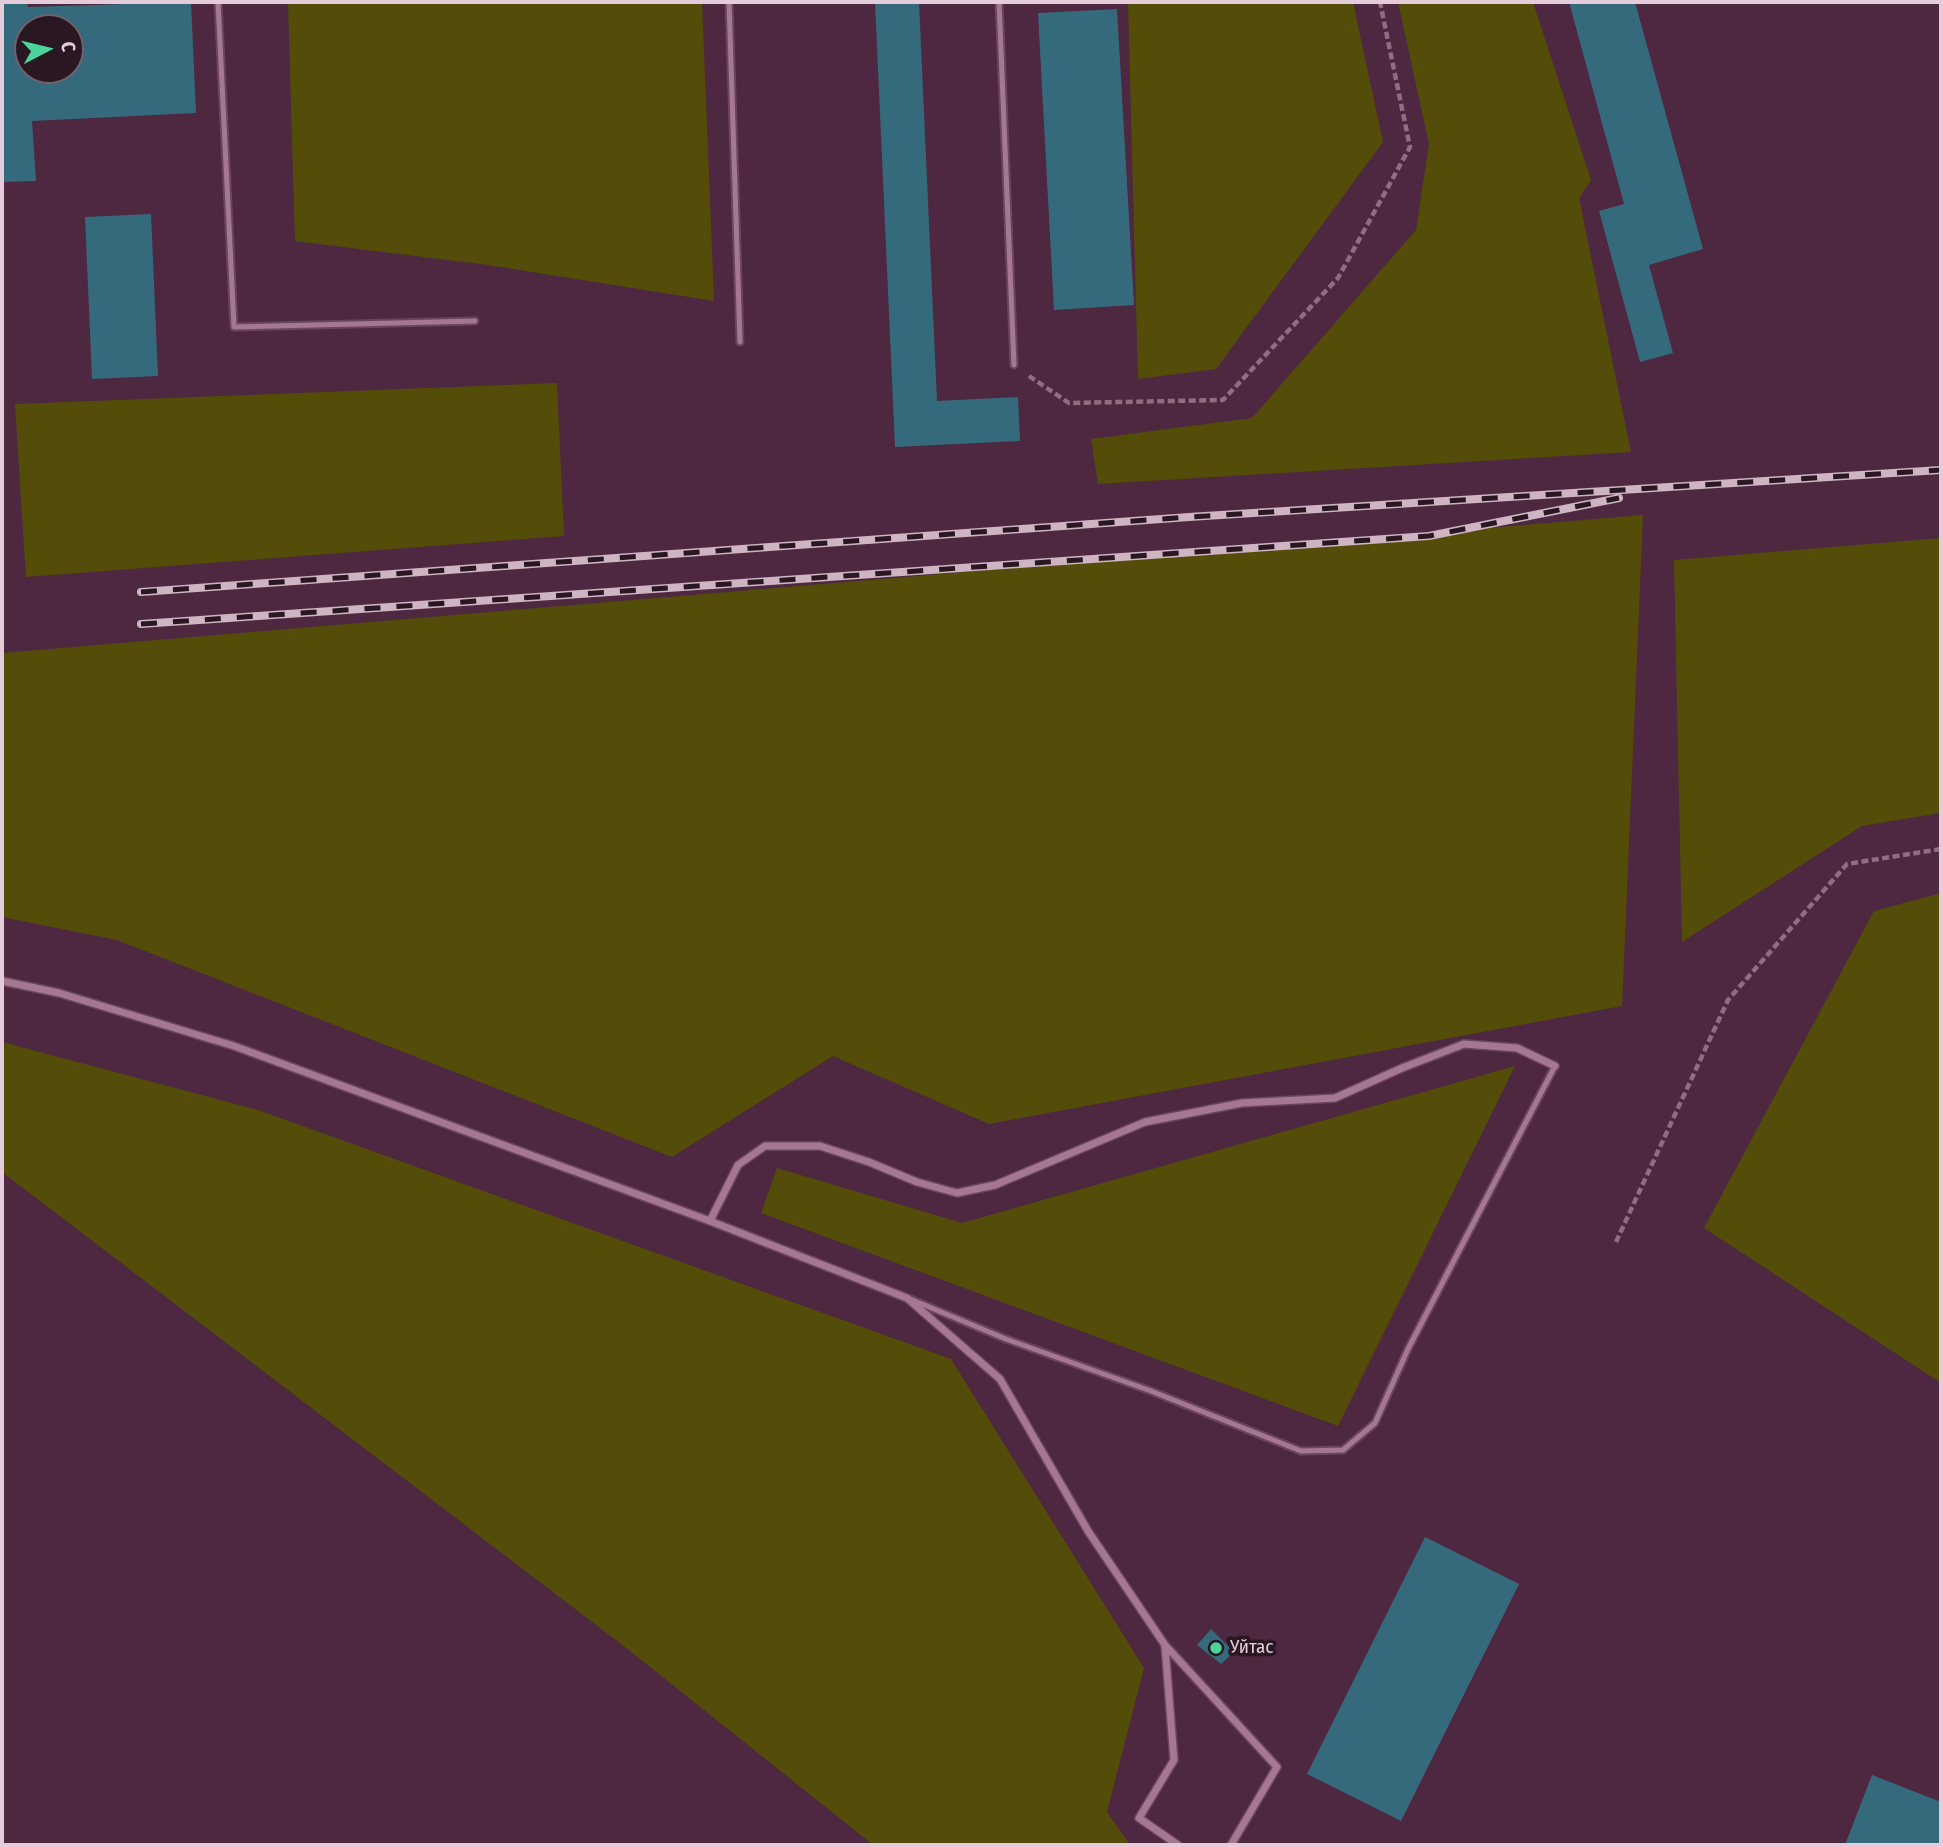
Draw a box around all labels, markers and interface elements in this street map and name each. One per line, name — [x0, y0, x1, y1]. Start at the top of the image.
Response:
north arrow — [14, 14, 84, 84]
text: С — [56, 40, 80, 53]
place label: Уйтас — [1230, 1637, 1273, 1659]
marker: Уйтас — [1208, 1640, 1224, 1656]

